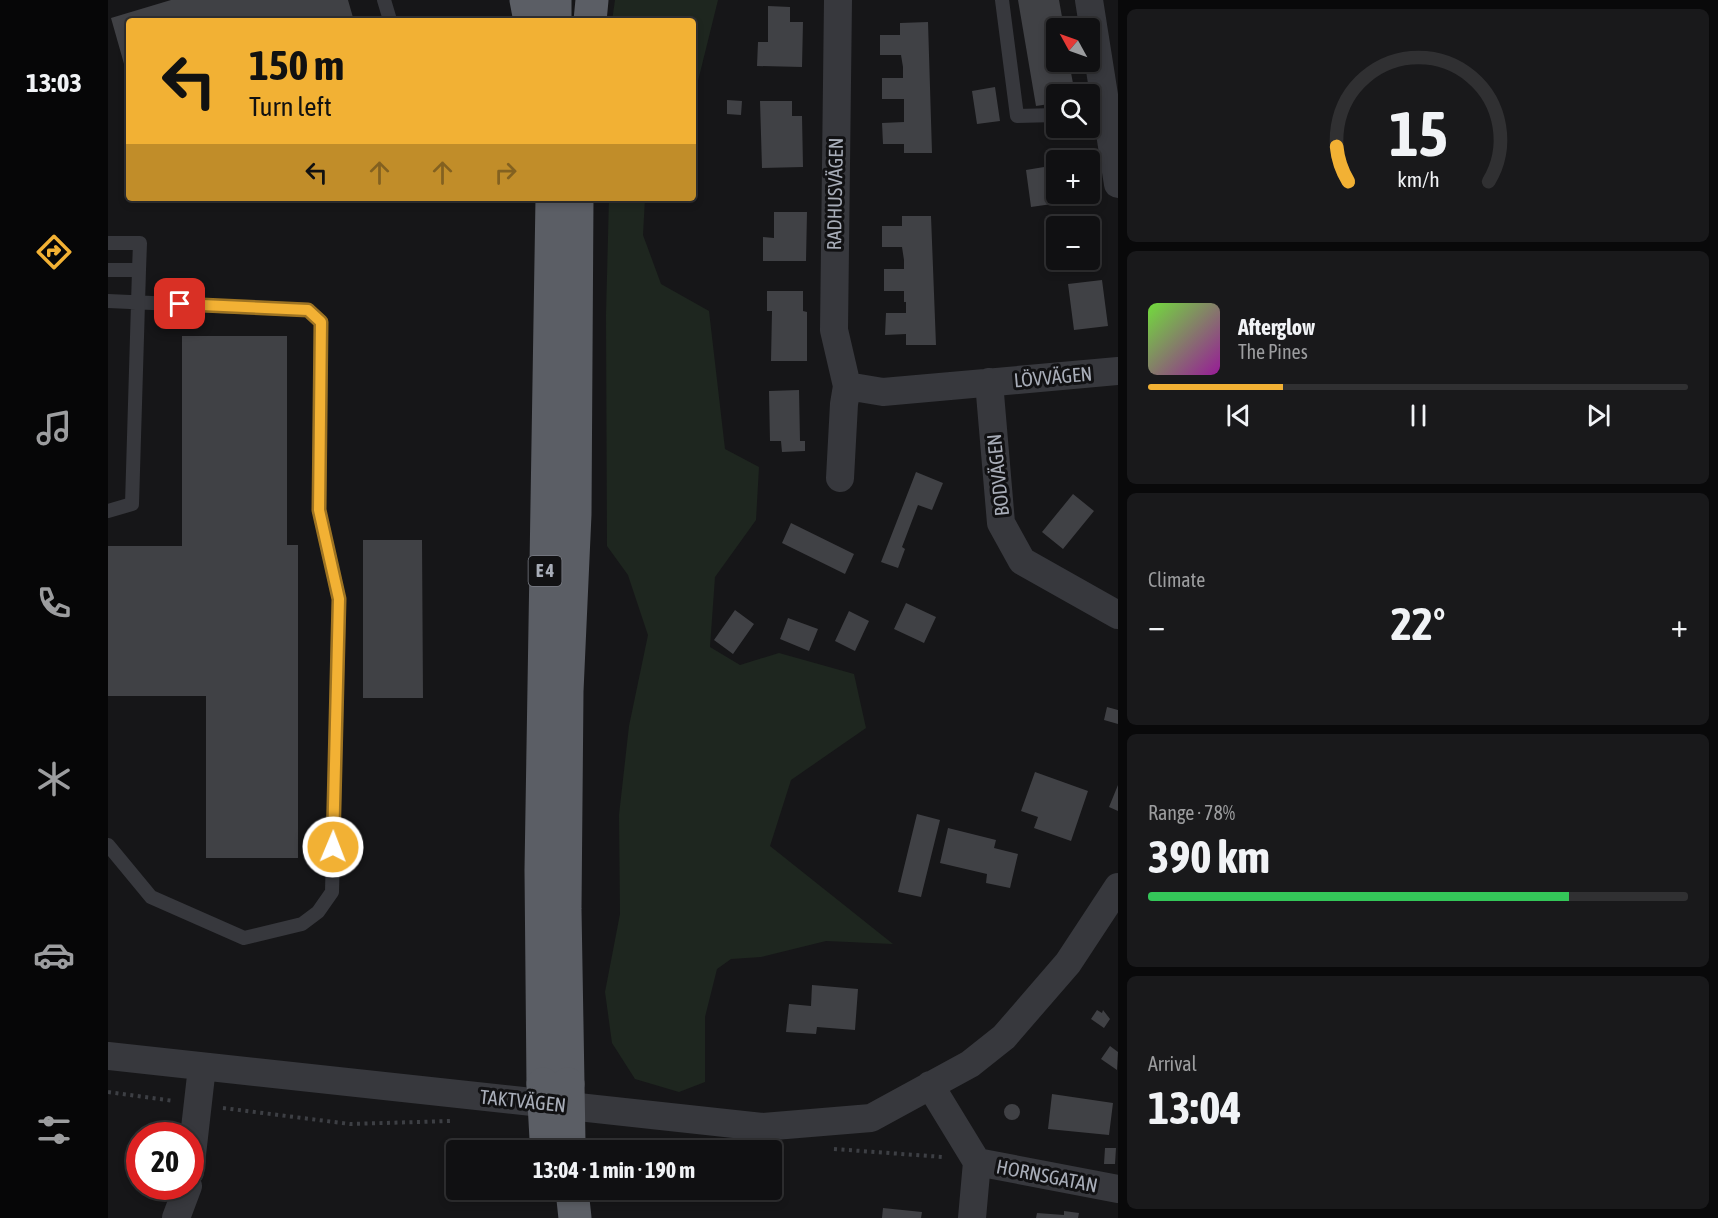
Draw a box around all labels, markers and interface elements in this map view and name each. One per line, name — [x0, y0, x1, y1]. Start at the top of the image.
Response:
north arrow — [1046, 18, 1100, 72]
map controls — [1046, 18, 1100, 270]
text: 150 m — [249, 41, 344, 89]
icon: left — [150, 42, 228, 120]
text: 13:03 — [26, 67, 82, 98]
button: search — [1046, 84, 1100, 138]
text: Turn left — [249, 91, 332, 122]
text: 15 — [1389, 99, 1447, 170]
street label: RADHUSVÄGEN — [822, 137, 847, 251]
button: + — [1046, 150, 1100, 204]
icon: left — [300, 156, 333, 189]
icon: ahead — [363, 156, 396, 189]
icon: ahead — [426, 156, 459, 189]
icon: right — [489, 156, 522, 189]
text: km/h — [1397, 168, 1439, 193]
button: − — [1046, 216, 1100, 270]
icon: directions — [33, 231, 75, 273]
pin — [154, 278, 205, 329]
icon: arrive — [163, 287, 196, 320]
text: Afterglow — [1238, 314, 1315, 340]
text: The Pines — [1238, 340, 1308, 363]
street label: LÖVVÄGEN — [1013, 362, 1093, 391]
icon: previous — [1222, 399, 1255, 432]
icon: pause — [1402, 399, 1435, 432]
icon: next — [1582, 399, 1615, 432]
icon: music — [33, 407, 75, 449]
street label: BODVÄGEN — [982, 433, 1013, 517]
road number: E 4 — [528, 556, 562, 586]
text: Climate — [1148, 568, 1205, 591]
icon: phone — [33, 582, 75, 624]
text: 22° — [1391, 598, 1445, 650]
text: − — [1148, 606, 1165, 644]
text: + — [1671, 606, 1688, 644]
icon: climate — [33, 758, 75, 800]
text: Range · 78% — [1148, 801, 1235, 824]
position arrow — [301, 815, 365, 879]
text: 390 km — [1148, 831, 1270, 883]
icon: car — [33, 934, 75, 976]
text: Arrival — [1148, 1052, 1197, 1075]
text: 13:04 — [1148, 1082, 1242, 1134]
street label: TAKTVÄGEN — [479, 1085, 567, 1116]
icon: filters — [33, 1109, 75, 1151]
speed limit sign: 20 — [126, 1122, 204, 1200]
street label: HORNSGATAN — [995, 1154, 1100, 1197]
text: 13:04 · 1 min · 190 m — [533, 1157, 695, 1183]

